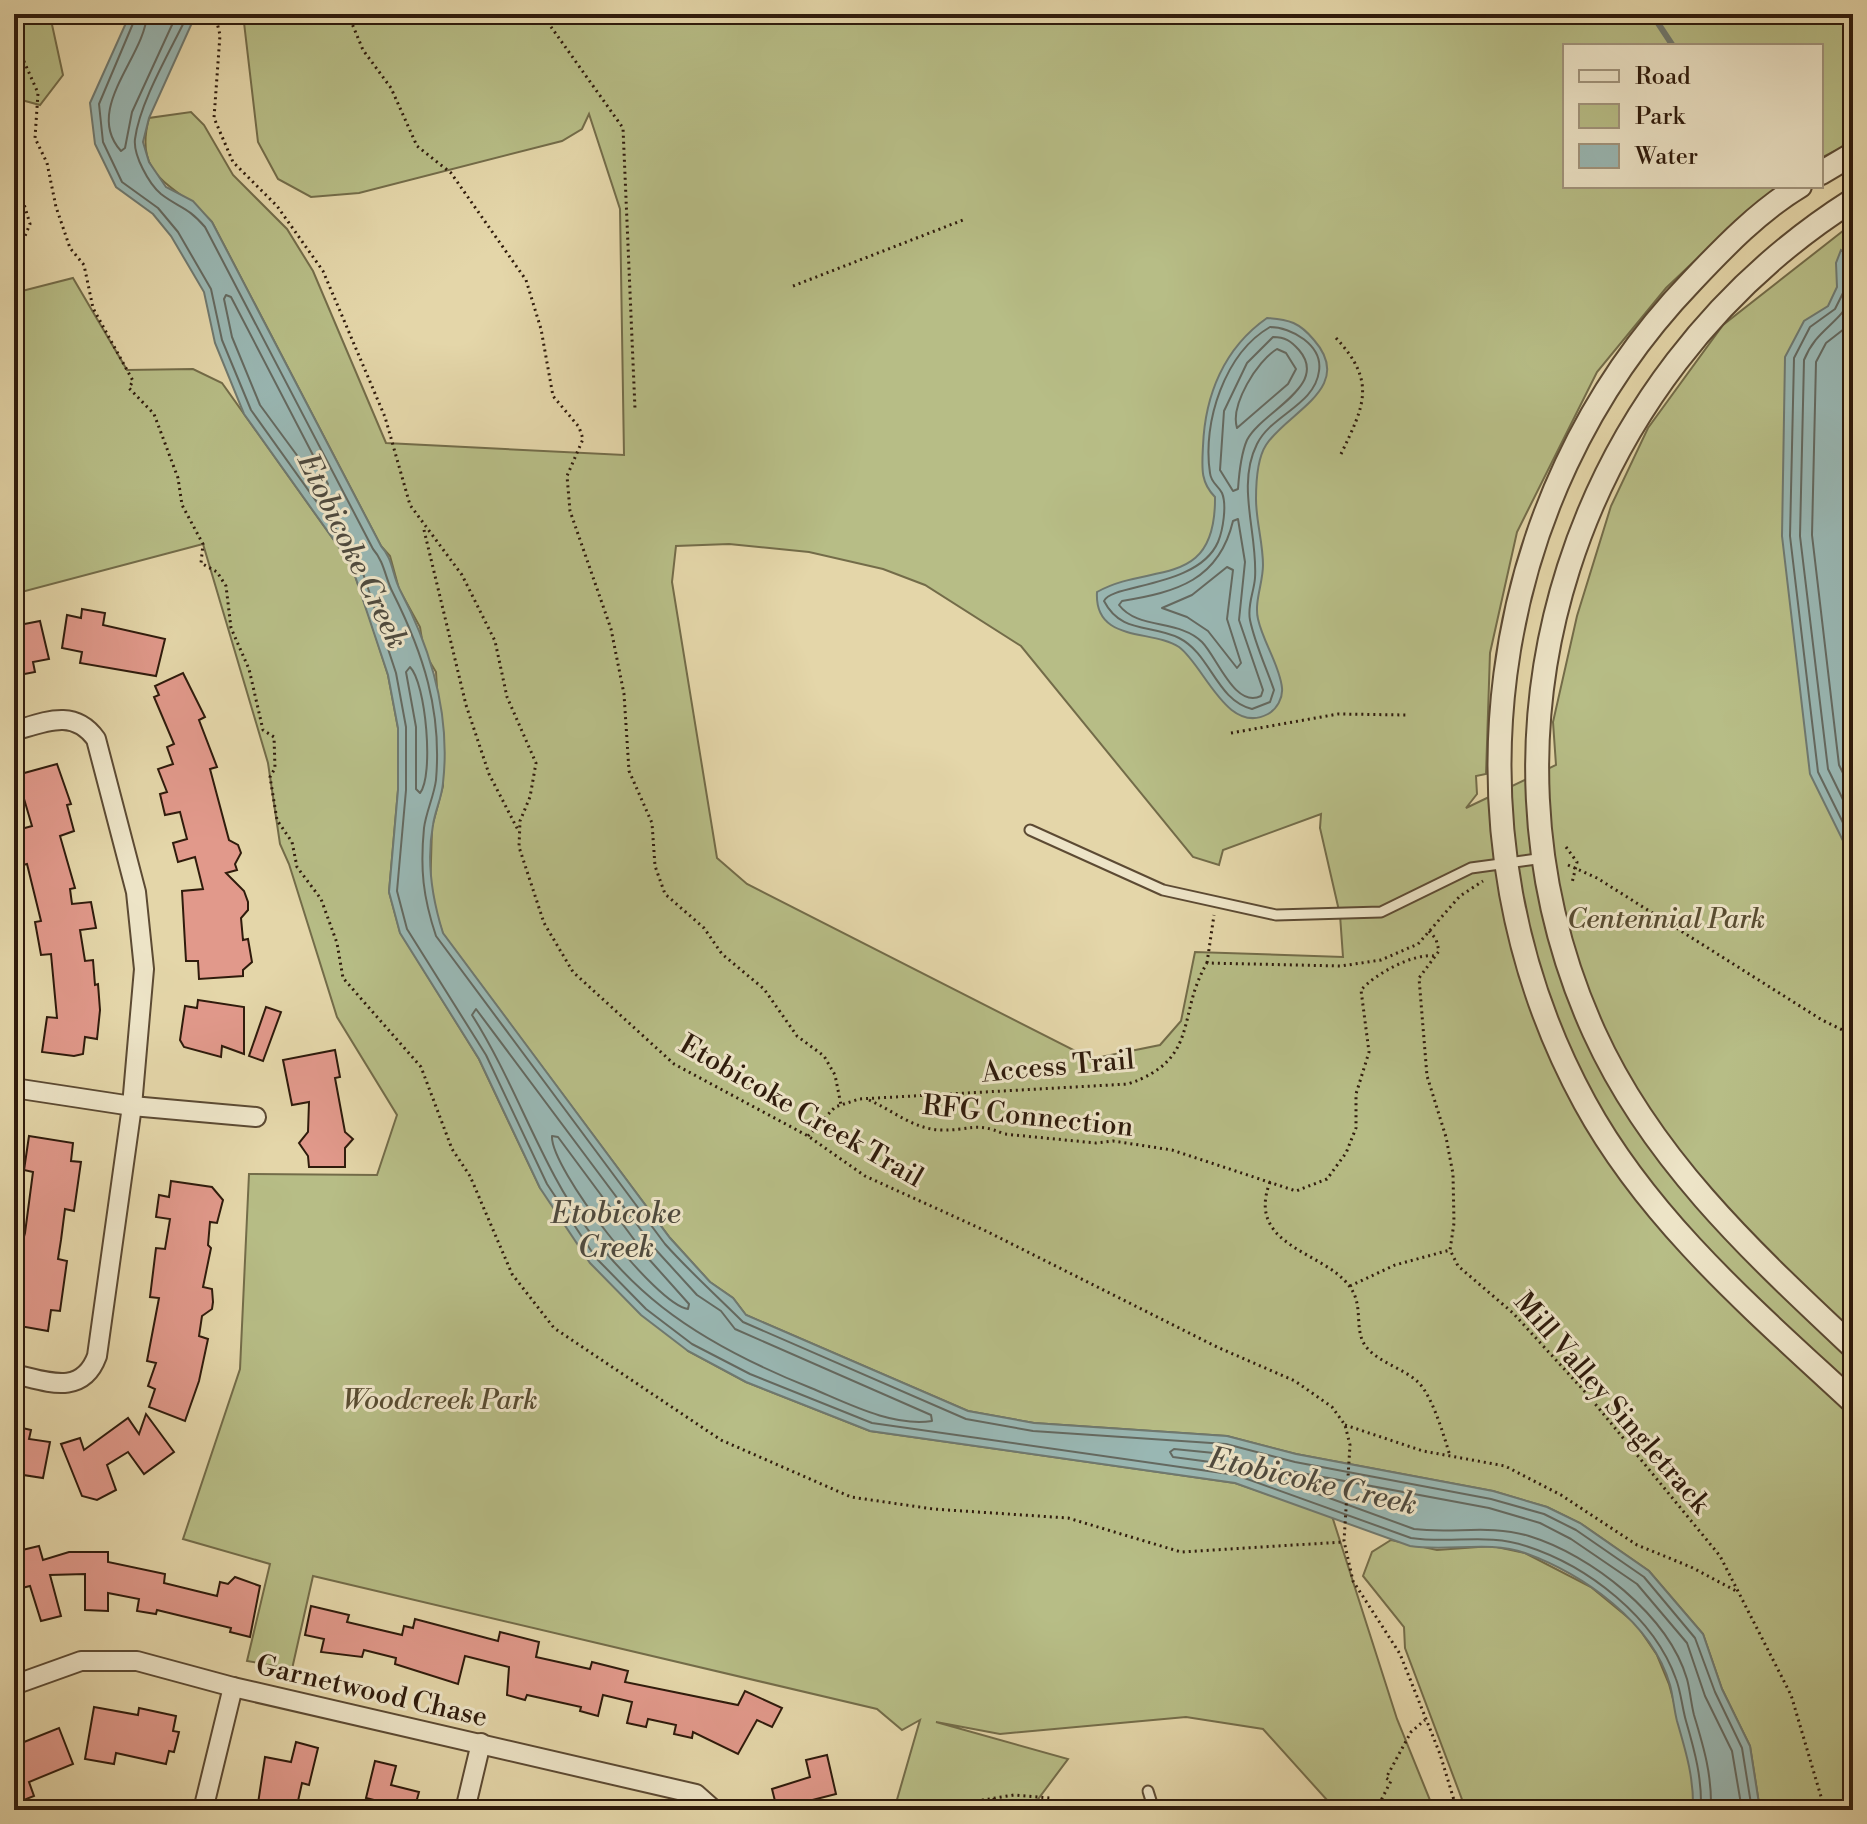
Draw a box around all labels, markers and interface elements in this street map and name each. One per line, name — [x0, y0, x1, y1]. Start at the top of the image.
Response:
legend — [1563, 44, 1823, 188]
text: Road — [1635, 62, 1691, 92]
text: Park — [1635, 102, 1686, 132]
text: Water — [1634, 142, 1698, 172]
water label: Etobicoke Creek — [288, 446, 416, 655]
park label: Centennial Park — [1567, 902, 1765, 937]
street label: Etobicoke Creek Trail — [673, 1027, 930, 1195]
street label: Access Trail — [979, 1042, 1136, 1091]
street label: RFG Connection — [921, 1088, 1135, 1145]
water label: Etobicoke Creek — [549, 1195, 681, 1267]
street label: Mill Valley Singletrack — [1506, 1285, 1718, 1522]
park label: Woodcreek Park — [342, 1383, 538, 1418]
water label: Etobicoke Creek — [1203, 1439, 1420, 1524]
street label: Garnetwood Chase — [252, 1648, 491, 1735]

